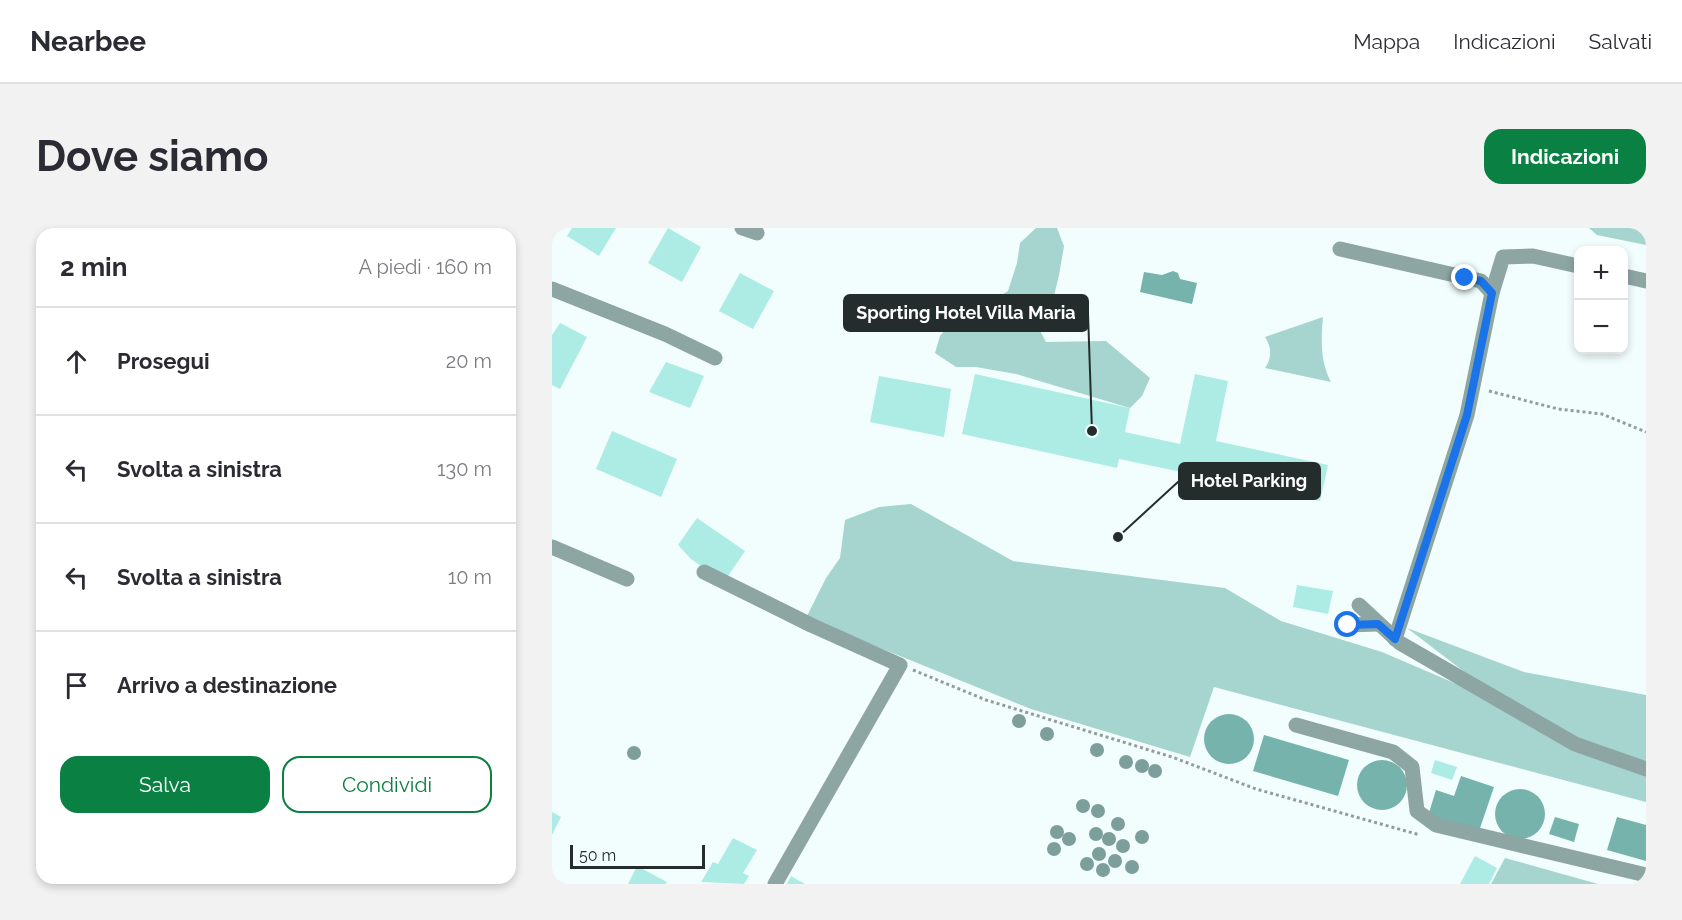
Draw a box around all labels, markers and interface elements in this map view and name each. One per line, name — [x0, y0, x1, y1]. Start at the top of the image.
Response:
text: Nearbee — [30, 25, 146, 58]
text: Mappa — [1353, 29, 1420, 54]
text: Indicazioni — [1453, 29, 1556, 54]
text: Salvati — [1589, 29, 1652, 54]
button: Indicazioni — [1484, 129, 1646, 184]
text: Dove siamo — [36, 132, 268, 181]
map controls — [1574, 246, 1628, 354]
button: + — [1574, 246, 1628, 300]
text: 2 min — [60, 252, 127, 282]
text: A piedi · 160 m — [358, 255, 492, 279]
route end — [1451, 264, 1477, 290]
callout: Sporting Hotel Villa Maria — [844, 295, 1088, 331]
button: − — [1574, 300, 1628, 354]
text: Sporting Hotel Villa Maria — [856, 302, 1076, 323]
icon: ahead — [60, 345, 93, 378]
text: Prosegui — [117, 348, 210, 374]
text: 20 m — [446, 349, 492, 373]
icon: left — [60, 453, 93, 486]
text: Svolta a sinistra — [117, 456, 282, 482]
text: 130 m — [437, 457, 492, 481]
callout: Hotel Parking — [1179, 463, 1320, 499]
text: Hotel Parking — [1191, 470, 1307, 491]
icon: left — [60, 561, 93, 594]
text: Svolta a sinistra — [117, 564, 282, 590]
text: 10 m — [448, 565, 492, 589]
route start — [1334, 611, 1360, 637]
icon: arrive — [60, 669, 93, 702]
text: Arrivo a destinazione — [117, 672, 337, 698]
button: Salva — [60, 756, 270, 813]
button: Condividi — [282, 756, 492, 813]
scale bar — [570, 842, 705, 870]
text: 50 m — [579, 846, 616, 865]

